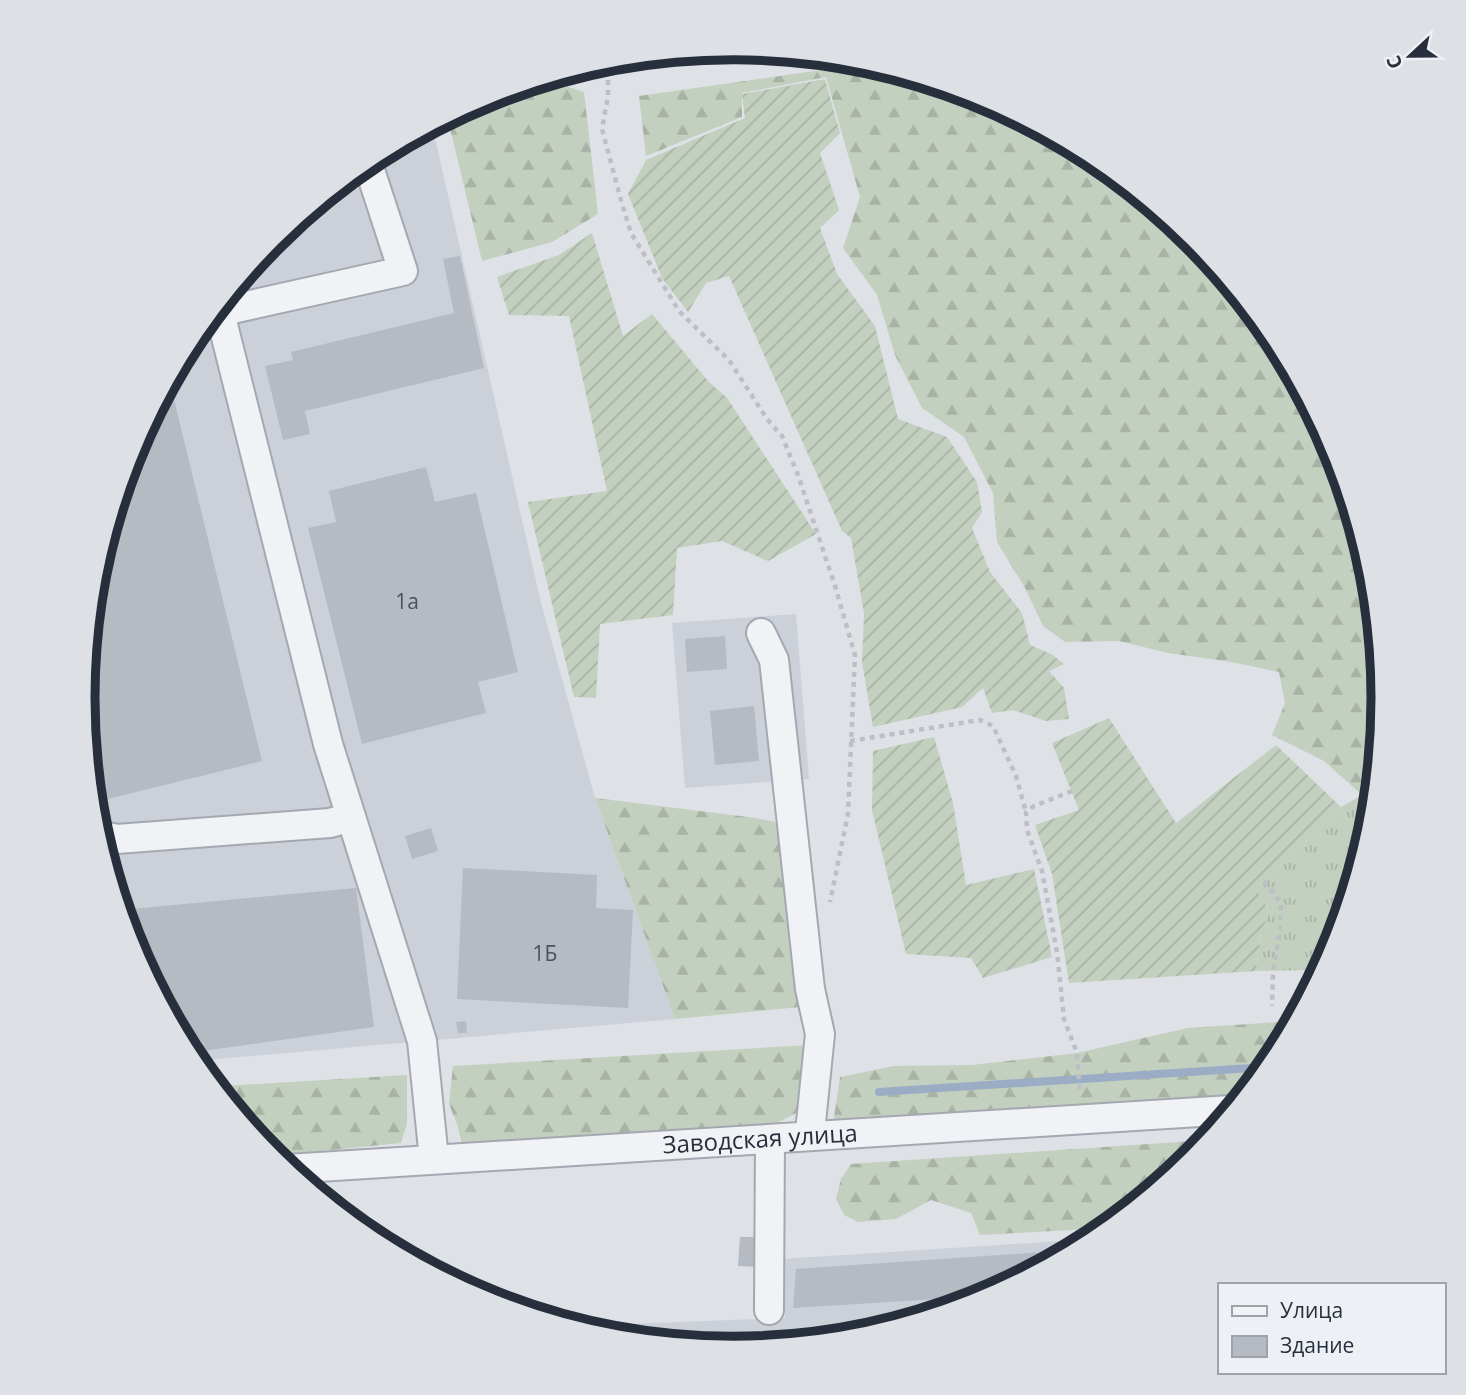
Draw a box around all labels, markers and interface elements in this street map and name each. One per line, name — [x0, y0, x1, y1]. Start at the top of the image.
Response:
north arrow — [1375, 21, 1445, 91]
text: С — [1380, 52, 1409, 73]
house number: 1а — [395, 587, 419, 615]
house number: 1Б — [533, 939, 557, 967]
street label: Заводская улица — [661, 1115, 859, 1161]
legend — [1218, 1283, 1445, 1374]
text: Улица — [1280, 1296, 1343, 1324]
text: Здание — [1280, 1331, 1354, 1359]

